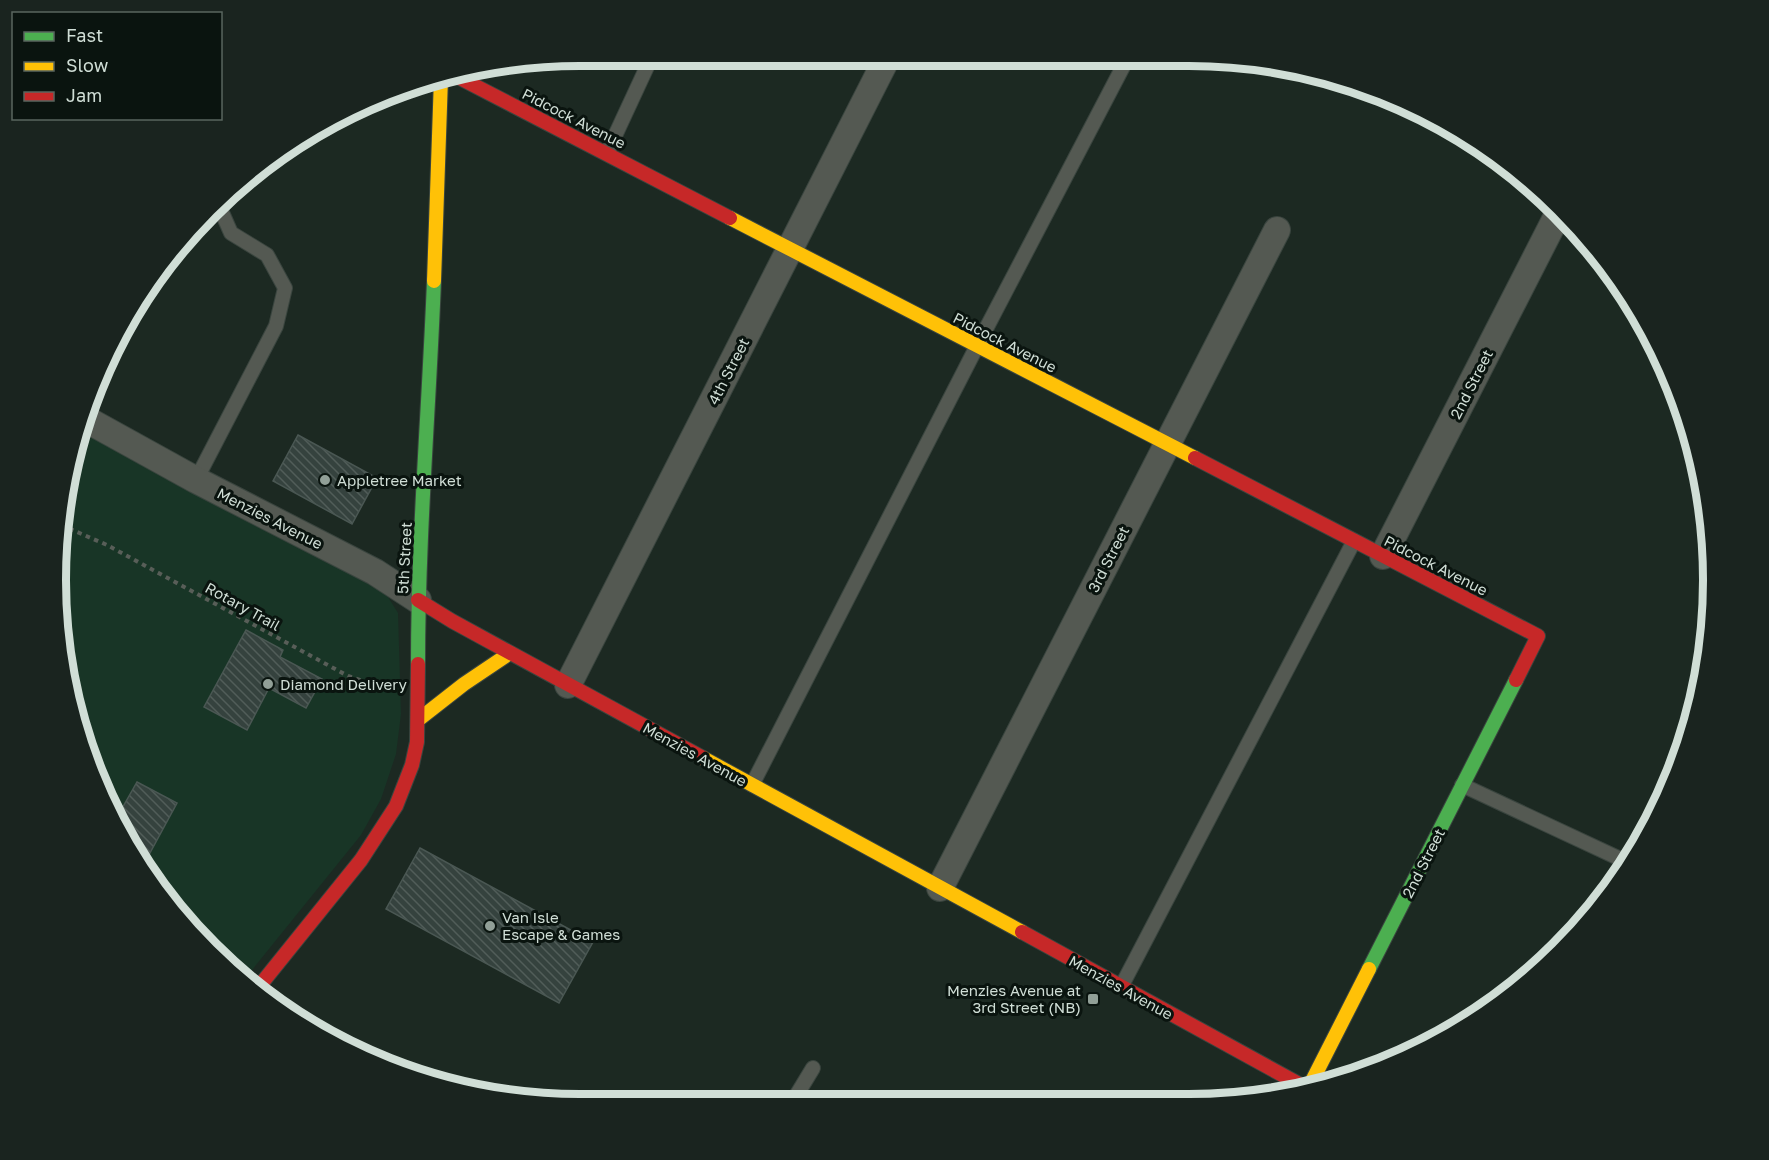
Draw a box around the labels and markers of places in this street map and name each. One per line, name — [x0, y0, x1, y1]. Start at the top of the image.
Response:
place label: Appletree Market — [337, 471, 462, 489]
marker: Appletree Market — [318, 473, 332, 487]
place label: Diamond Delivery — [280, 675, 408, 693]
marker: Diamond Delivery — [261, 677, 275, 691]
place label: Van Isle Escape & Games — [502, 908, 620, 943]
marker: Van Isle Escape & Games — [483, 919, 497, 933]
place label: Menzies Avenue at 3rd Street (NB) — [947, 981, 1081, 1016]
marker: Menzies Avenue at 3rd Street (NB) — [1086, 992, 1100, 1006]

